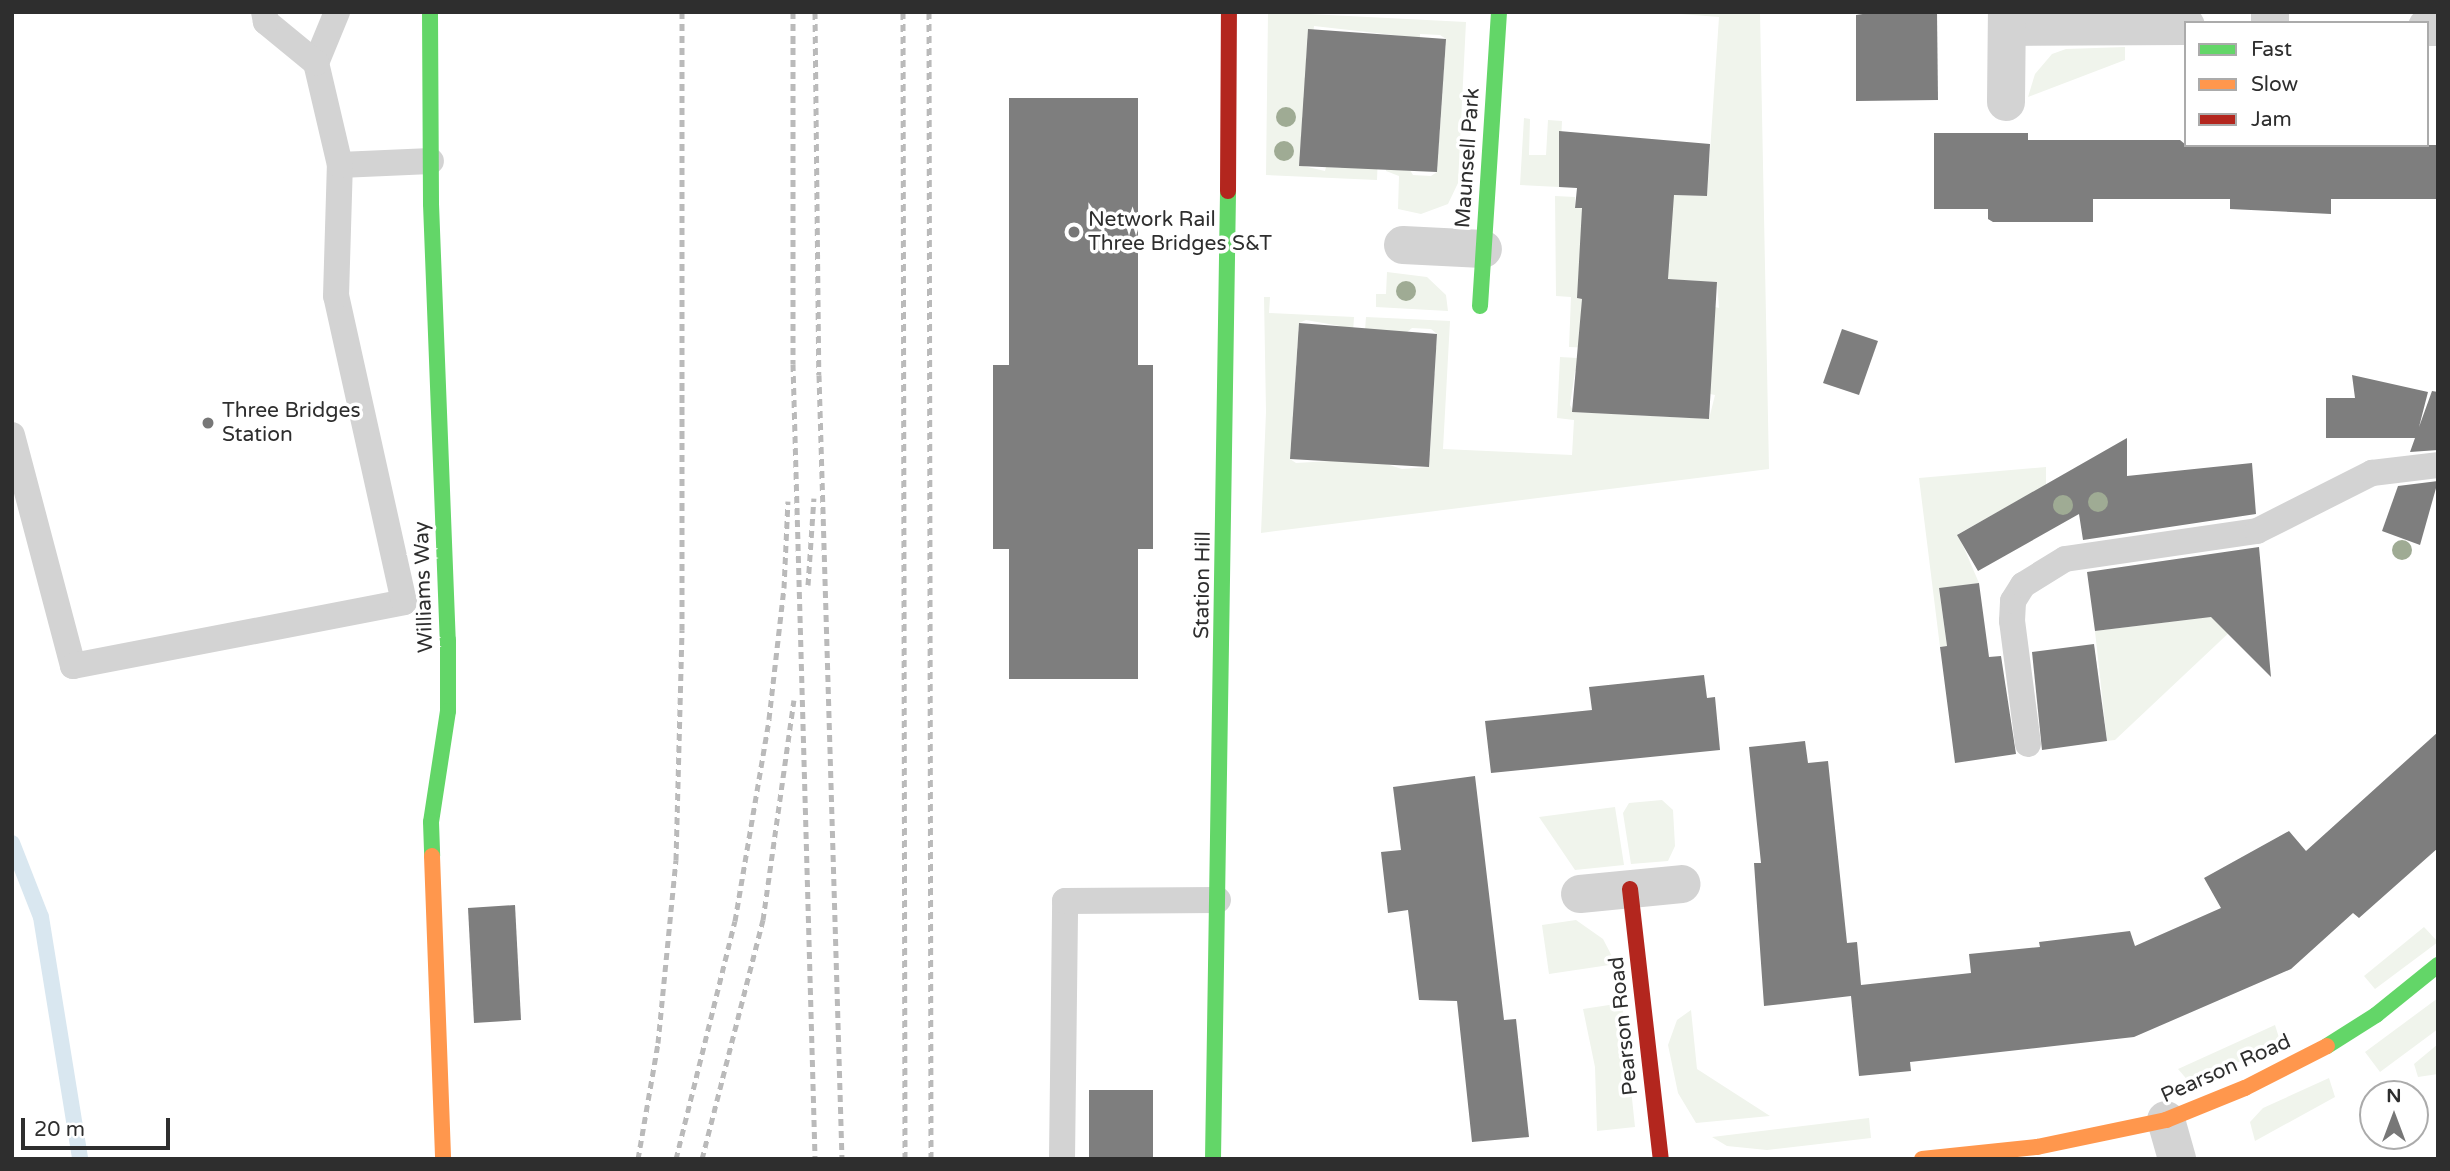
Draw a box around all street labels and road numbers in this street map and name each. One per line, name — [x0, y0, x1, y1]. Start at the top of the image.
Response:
street label: Maunsell Park — [1451, 87, 1485, 229]
street label: Williams Way — [409, 521, 439, 653]
street label: Station Hill — [1189, 531, 1217, 639]
street label: Pearson Road — [1604, 955, 1644, 1097]
street label: Pearson Road — [2157, 1029, 2295, 1109]

